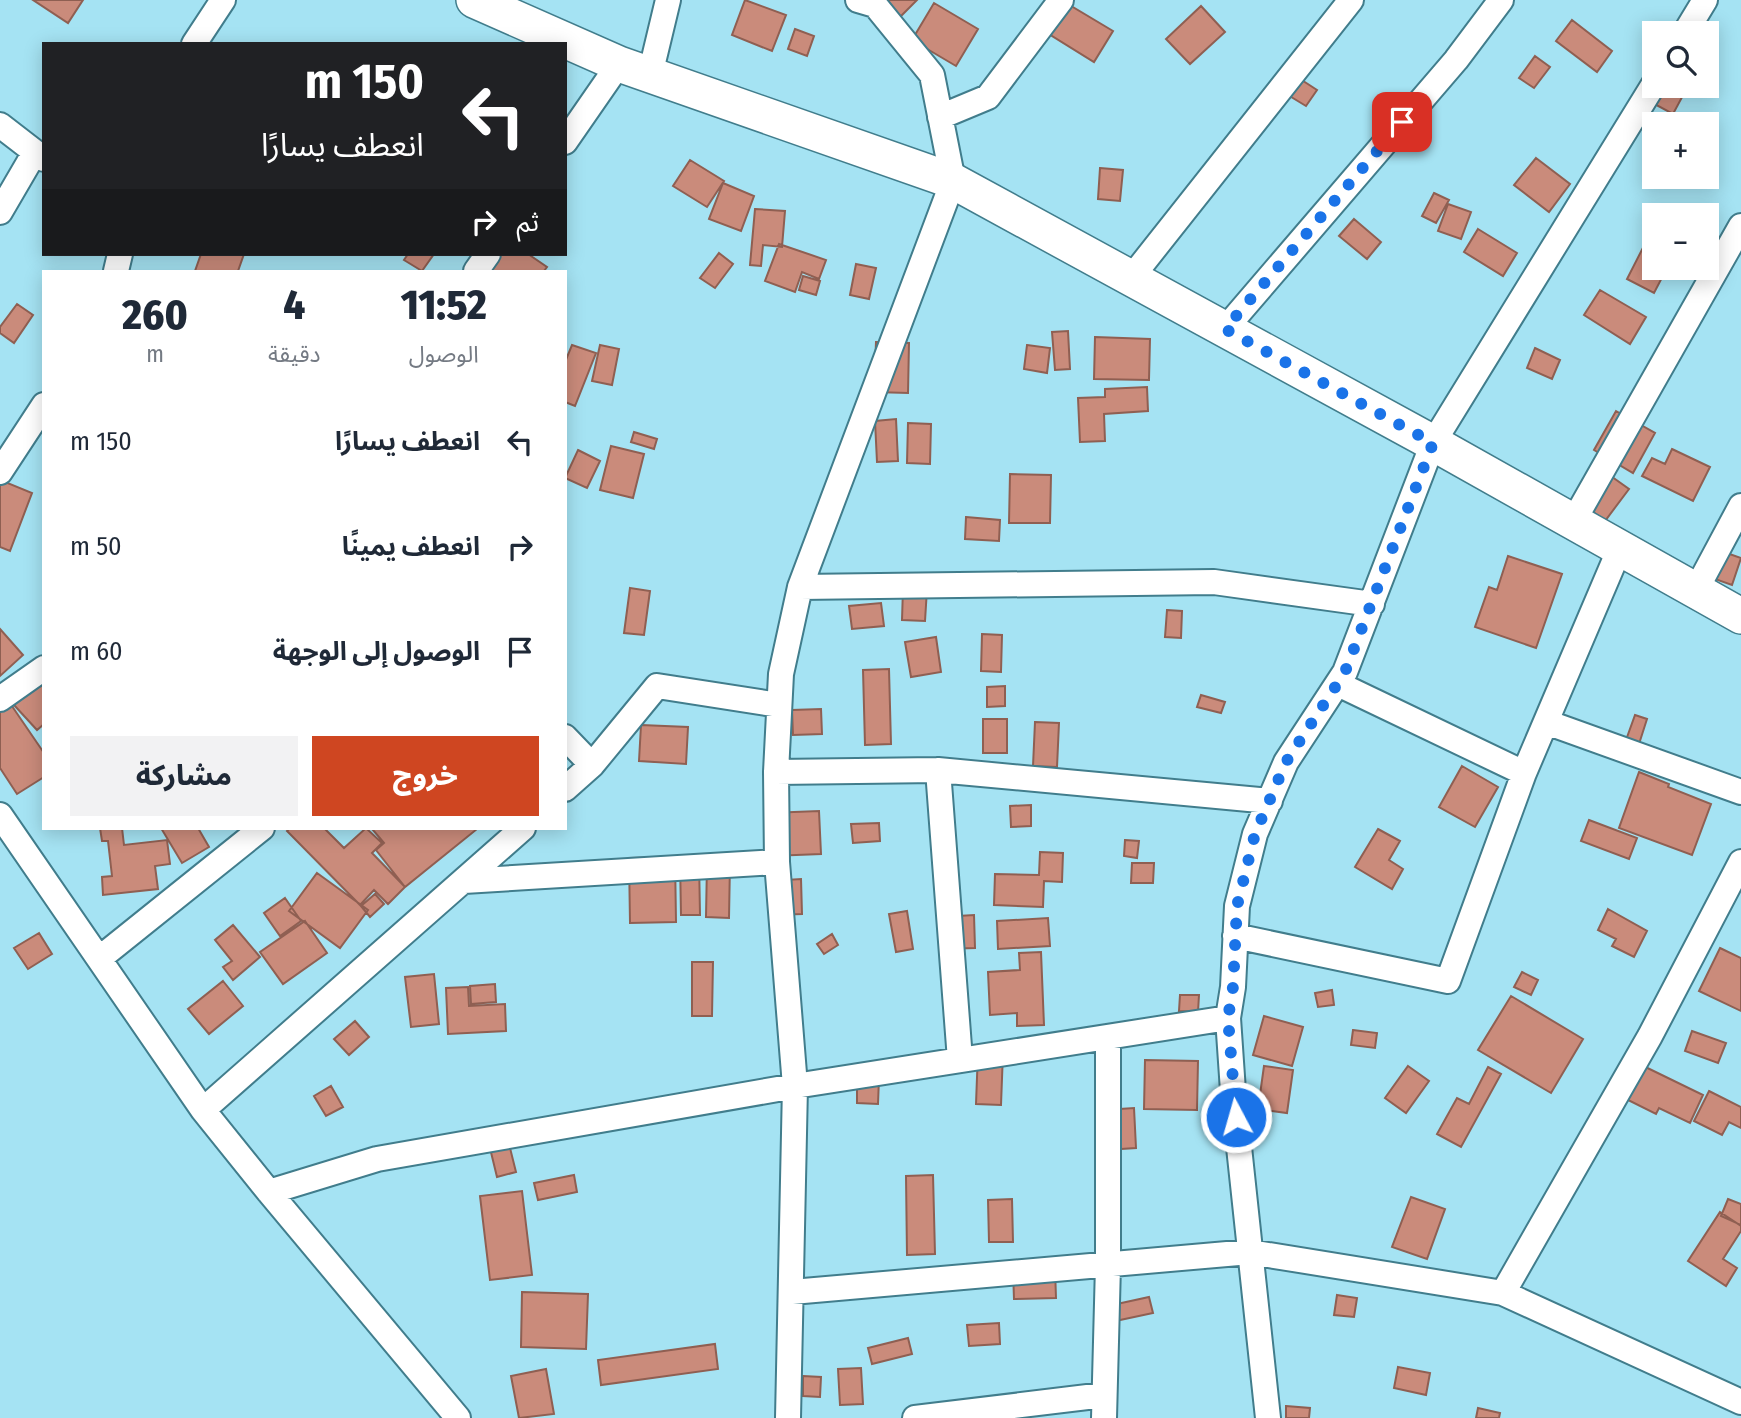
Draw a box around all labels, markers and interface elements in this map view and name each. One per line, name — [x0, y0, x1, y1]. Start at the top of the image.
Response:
map controls — [1642, 21, 1719, 280]
button: search — [1642, 21, 1719, 98]
text: 150 m — [305, 52, 424, 111]
icon: left — [448, 70, 539, 161]
pin — [1372, 92, 1432, 152]
icon: arrive — [1383, 103, 1421, 141]
button: + — [1642, 112, 1719, 189]
text: انعطف يسارًا — [261, 126, 424, 164]
icon: right — [465, 203, 503, 241]
button: − — [1642, 203, 1719, 280]
text: ثم — [517, 207, 539, 238]
text: 4 — [283, 280, 305, 330]
text: 11:52 — [401, 280, 487, 330]
text: 260 — [122, 290, 188, 340]
text: m — [146, 340, 164, 368]
text: دقيقة — [268, 340, 320, 368]
text: الوصول — [409, 340, 479, 368]
icon: left — [501, 423, 539, 461]
text: 150 m — [70, 426, 132, 457]
text: انعطف يسارًا — [335, 426, 480, 457]
icon: right — [501, 528, 539, 566]
text: 50 m — [70, 531, 122, 562]
text: انعطف يمينًا — [342, 531, 480, 562]
icon: arrive — [501, 633, 539, 671]
text: 60 m — [70, 636, 123, 667]
text: الوصول إلى الوجهة — [273, 636, 480, 667]
button: مشاركة — [70, 736, 298, 816]
button: خروج — [312, 736, 539, 816]
position arrow — [1199, 1080, 1273, 1154]

